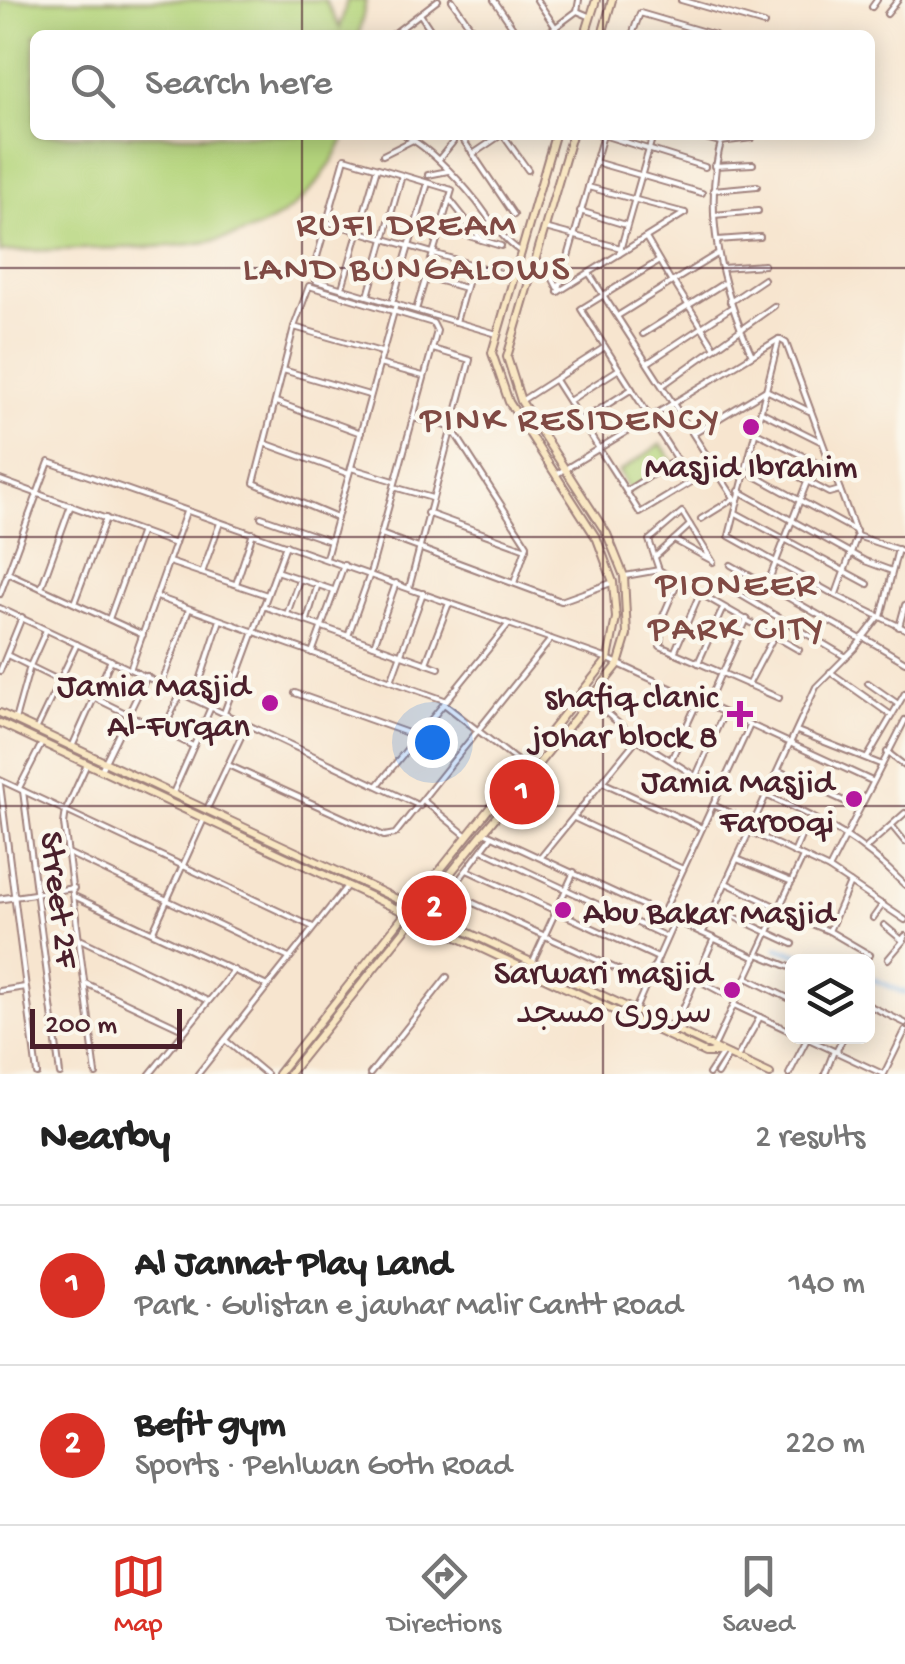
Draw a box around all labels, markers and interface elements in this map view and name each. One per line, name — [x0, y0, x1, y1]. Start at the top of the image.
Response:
search box — [30, 30, 875, 140]
icon: search — [65, 58, 120, 113]
text: Search here — [145, 63, 332, 107]
district label: RUFI DREAM LAND BUNGALOWS — [242, 205, 572, 293]
district label: PINK RESIDENCY — [419, 400, 722, 444]
marker: Masjid Ibrahim — [740, 416, 762, 438]
place label: Masjid Ibrahim — [644, 449, 858, 490]
district label: PIONEER PARK CITY — [647, 565, 826, 653]
place label: Jamia Masjid Al-Furqan — [57, 668, 252, 749]
place label: shafiq clanic johar block 8 — [526, 679, 719, 760]
marker: Jamia Masjid Al-Furqan — [259, 692, 281, 714]
marker: shafiq clanic johar block 8 — [727, 701, 753, 727]
your location — [407, 717, 458, 768]
pin: 1 — [490, 754, 554, 830]
place label: Jamia Masjid Farooqi — [641, 764, 836, 845]
marker: Jamia Masjid Farooqi — [843, 788, 865, 810]
street label: Street 2F — [28, 829, 85, 972]
pin: 2 — [402, 870, 466, 946]
place label: Abu Bakar Masjid — [583, 895, 837, 936]
marker: Abu Bakar Masjid — [552, 899, 574, 921]
map controls — [785, 954, 875, 1044]
button: layers — [785, 954, 875, 1044]
place label: Sarwari masjid سروری مسجد — [494, 955, 714, 1036]
marker: Sarwari masjid سروری مسجد — [721, 979, 743, 1001]
scale bar — [30, 1004, 182, 1048]
text: 200 m — [45, 1010, 117, 1043]
text: Nearby — [40, 1115, 170, 1164]
text: 2 results — [755, 1120, 865, 1158]
text: Al Jannat Play Land — [135, 1244, 451, 1288]
text: 1 — [66, 1266, 79, 1304]
text: 140 m — [788, 1266, 865, 1304]
text: Park · Gulistan e jauhar Malir Cantt Road — [135, 1288, 683, 1326]
text: Befit gym — [135, 1404, 286, 1448]
text: 2 — [65, 1426, 80, 1464]
text: 220 m — [785, 1426, 865, 1464]
text: Sports · Pehlwan Goth Road — [135, 1448, 512, 1486]
tab: Map — [111, 1549, 166, 1642]
tab: Directions — [387, 1549, 501, 1642]
tab: Saved — [722, 1549, 794, 1642]

